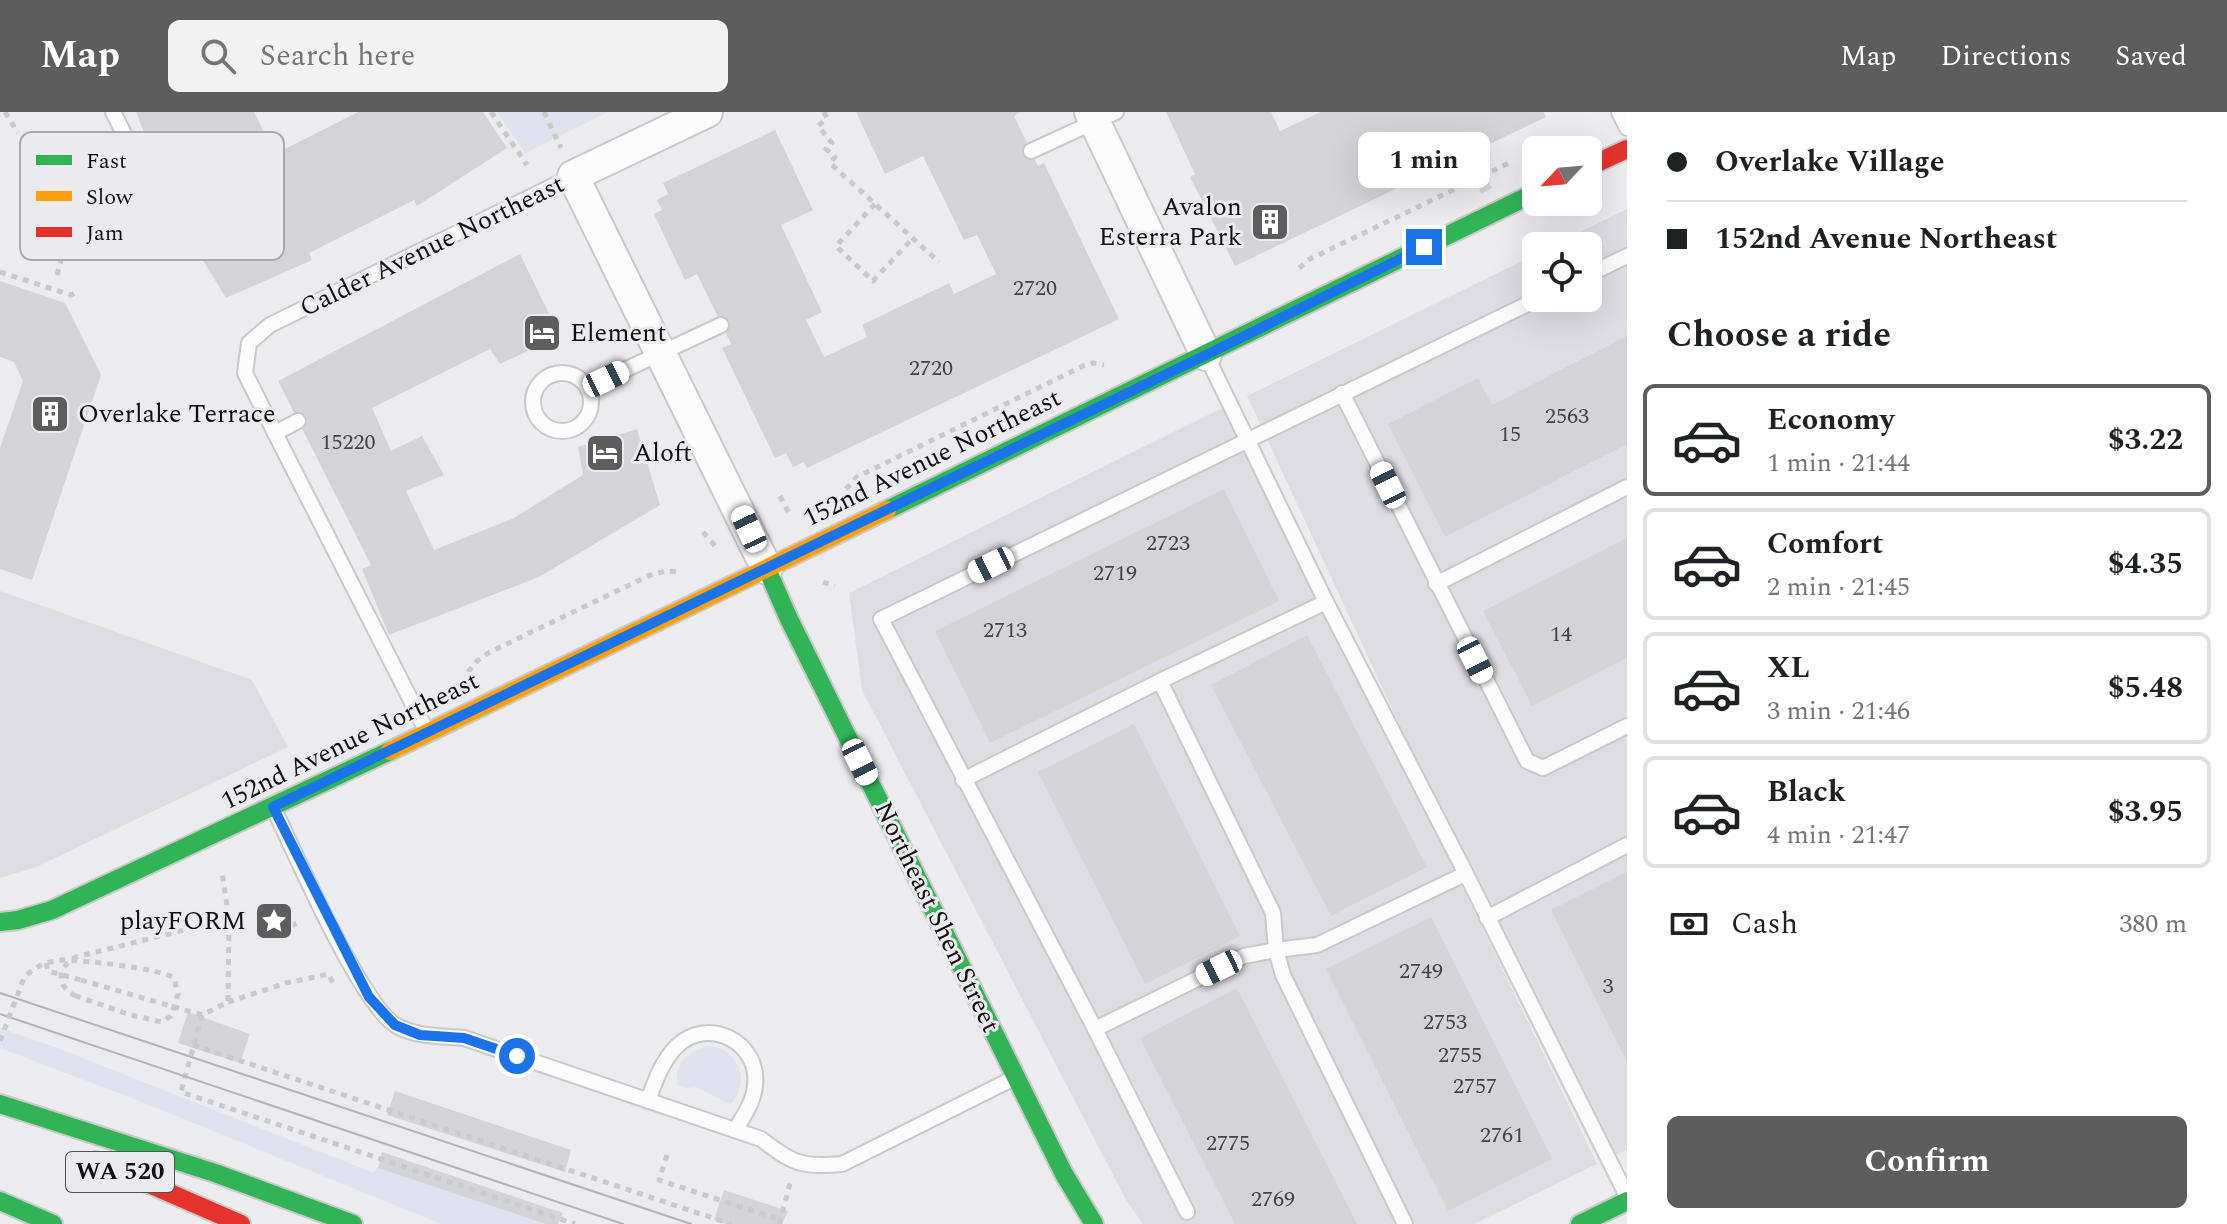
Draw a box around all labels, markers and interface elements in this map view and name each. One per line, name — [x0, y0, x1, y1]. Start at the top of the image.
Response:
search box — [168, 20, 728, 92]
text: Map — [40, 27, 120, 85]
text: Search here — [260, 33, 415, 79]
icon: search — [196, 34, 240, 78]
text: Map — [1840, 35, 1897, 78]
text: Directions — [1941, 35, 2071, 78]
text: Saved — [2115, 35, 2187, 78]
callout: 1 min — [1358, 131, 1490, 187]
legend — [20, 132, 284, 260]
north arrow — [1522, 136, 1602, 216]
map controls — [1522, 136, 1602, 312]
text: Overlake Village — [1715, 139, 1945, 185]
text: 1 min — [1389, 140, 1459, 180]
text: Fast — [86, 145, 127, 178]
street label: Calder Avenue Northeast — [293, 164, 571, 328]
text: Slow — [86, 181, 134, 214]
place label: Avalon Esterra Park — [1099, 187, 1242, 257]
building icon: Avalon Esterra Park — [1249, 201, 1291, 243]
text: 152nd Avenue Northeast — [1715, 216, 2057, 262]
text: Jam — [86, 217, 124, 250]
route end — [1406, 229, 1442, 265]
button: locate — [1522, 232, 1602, 312]
house number: 2720 — [1013, 272, 1057, 305]
text: Choose a ride — [1667, 308, 1891, 363]
hotel icon: Element — [521, 312, 563, 354]
place label: Element — [570, 313, 666, 353]
house number: 2720 — [909, 352, 953, 385]
car — [579, 358, 633, 400]
street label: 152nd Avenue Northeast — [796, 378, 1068, 538]
building icon: Overlake Terrace — [29, 393, 71, 435]
place label: Overlake Terrace — [78, 394, 276, 434]
text: Economy — [1767, 397, 1894, 443]
house number: 2563 — [1545, 400, 1589, 433]
icon: car — [1671, 404, 1743, 476]
text: $3.22 — [2108, 417, 2183, 463]
house number: 15 — [1499, 418, 1521, 451]
house number: 15220 — [320, 426, 376, 459]
hotel icon: Aloft — [584, 432, 626, 474]
place label: Aloft — [633, 433, 692, 473]
text: 1 min · 21:44 — [1767, 443, 1910, 483]
car — [1367, 458, 1409, 512]
car — [728, 502, 770, 556]
text: Comfort — [1767, 521, 1883, 567]
house number: 2723 — [1146, 527, 1190, 560]
icon: car — [1671, 528, 1743, 600]
text: $4.35 — [2108, 541, 2183, 587]
car — [964, 544, 1018, 586]
house number: 2719 — [1093, 557, 1137, 590]
text: 2 min · 21:45 — [1767, 567, 1910, 607]
house number: 2713 — [983, 614, 1027, 647]
house number: 14 — [1550, 618, 1572, 651]
car — [1453, 633, 1497, 687]
text: XL — [1767, 645, 1810, 691]
icon: car — [1671, 652, 1743, 724]
street label: 152nd Avenue Northeast — [214, 661, 486, 821]
text: $5.48 — [2108, 665, 2183, 711]
text: 3 min · 21:46 — [1767, 691, 1910, 731]
car — [839, 735, 881, 789]
text: Black — [1767, 769, 1846, 815]
icon: car — [1671, 776, 1743, 848]
text: $3.95 — [2108, 789, 2183, 835]
street label: Northeast Shen Street — [864, 795, 1010, 1039]
text: 4 min · 21:47 — [1767, 815, 1910, 855]
place icon: playFORM — [253, 900, 295, 942]
place label: playFORM — [119, 901, 246, 941]
text: Cash — [1731, 901, 1798, 947]
icon: cash — [1667, 902, 1711, 946]
text: 380 m — [2119, 904, 2187, 944]
car — [1192, 947, 1246, 989]
house number: 2749 — [1399, 955, 1443, 988]
house number: 3 — [1602, 970, 1614, 1003]
house number: 2753 — [1423, 1006, 1467, 1039]
route start — [499, 1038, 535, 1074]
house number: 2755 — [1438, 1039, 1482, 1072]
house number: 2757 — [1453, 1070, 1497, 1103]
button: Confirm — [1667, 1116, 2187, 1208]
house number: 2761 — [1480, 1119, 1524, 1152]
house number: 2775 — [1206, 1127, 1250, 1160]
road number: WA 520 — [66, 1152, 174, 1192]
house number: 2769 — [1251, 1183, 1295, 1216]

